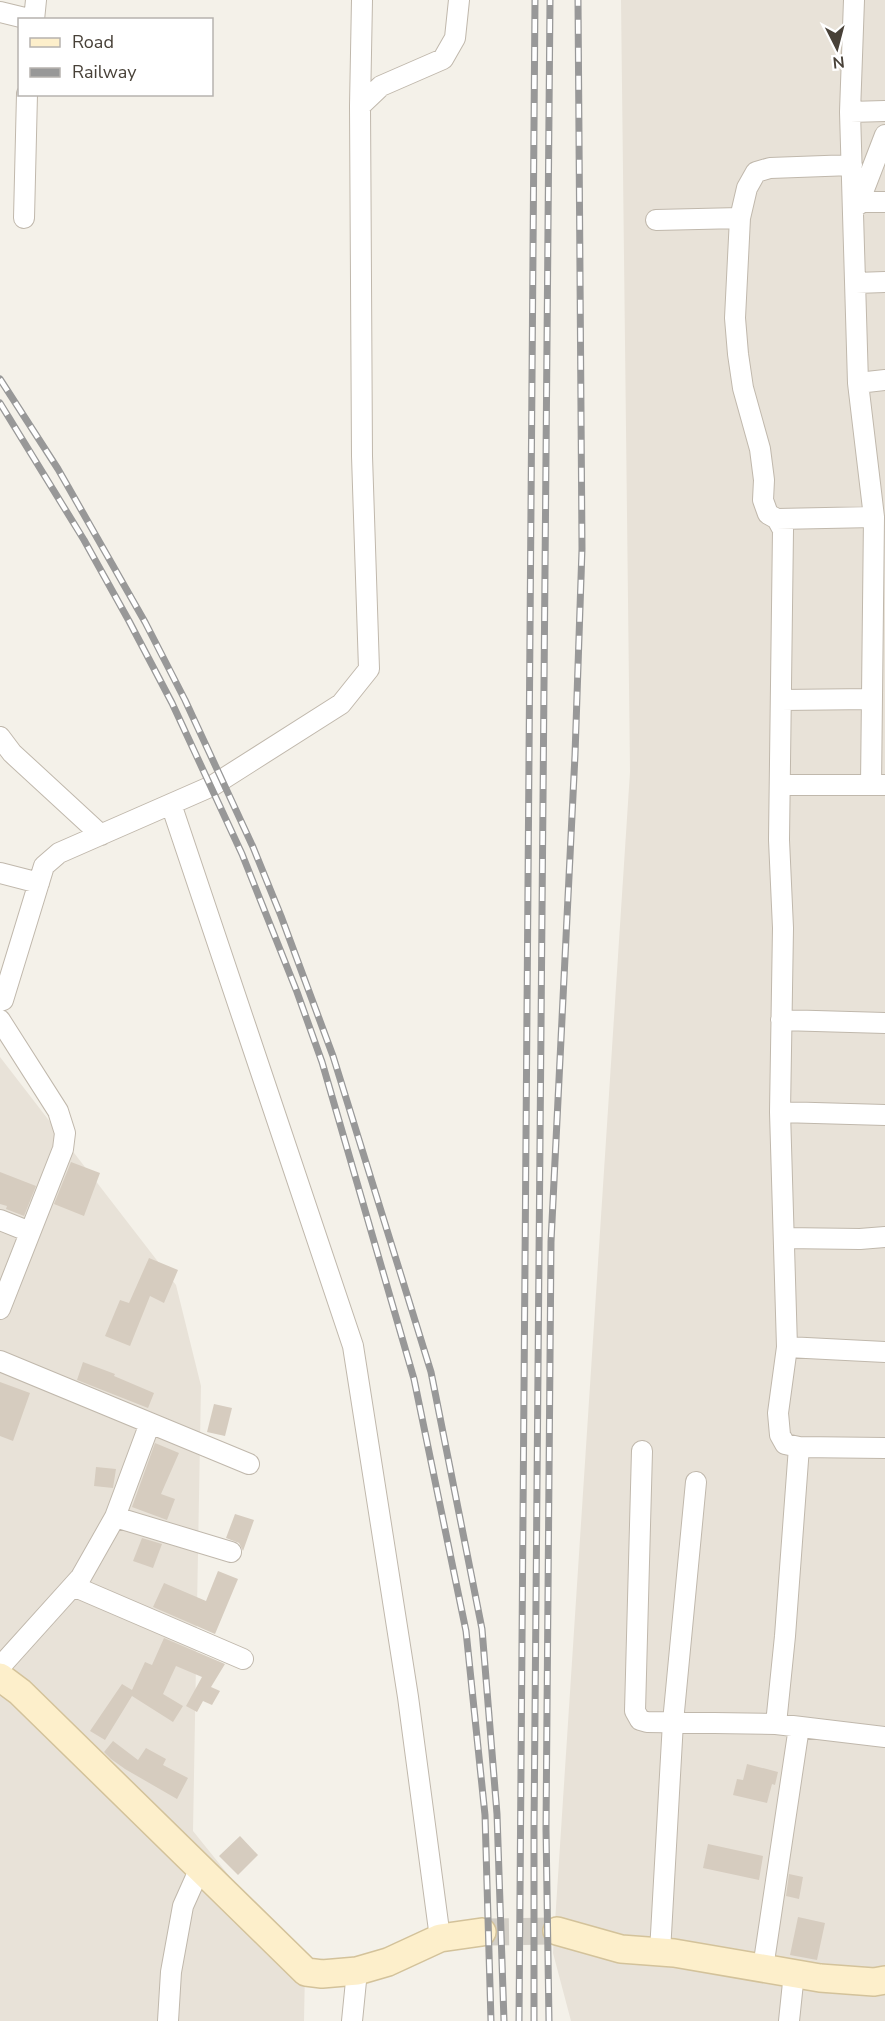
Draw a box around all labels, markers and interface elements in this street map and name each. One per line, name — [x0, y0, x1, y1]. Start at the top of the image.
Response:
legend — [18, 18, 213, 96]
north arrow — [807, 18, 867, 78]
text: Road — [72, 30, 114, 54]
text: N — [831, 50, 846, 73]
text: Railway — [72, 60, 137, 84]

